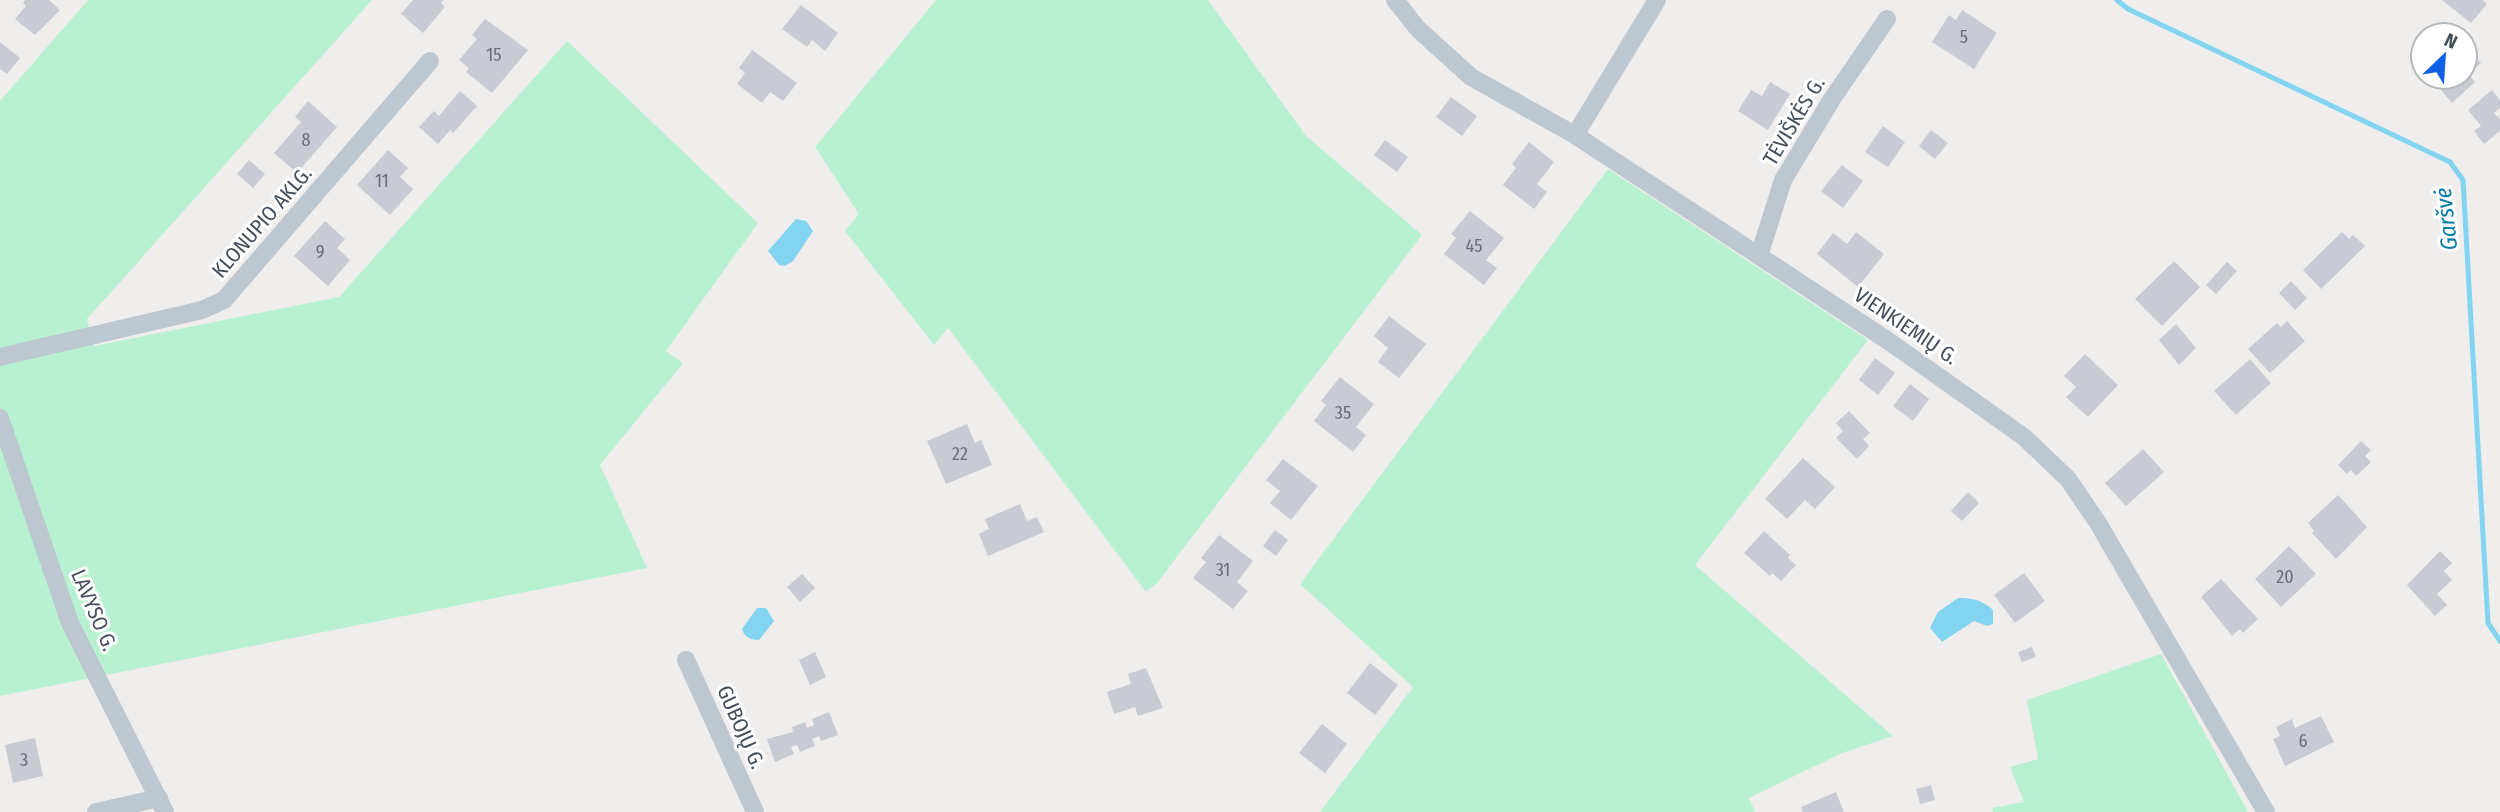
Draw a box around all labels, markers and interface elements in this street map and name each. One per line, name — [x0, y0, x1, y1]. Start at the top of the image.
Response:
north arrow — [2409, 21, 2479, 91]
house number: 5 — [1960, 26, 1968, 48]
text: N — [2441, 28, 2461, 54]
house number: 15 — [486, 44, 502, 66]
street label: TĖVIŠKĖS G. — [1757, 72, 1831, 170]
house number: 8 — [302, 129, 311, 151]
street label: KLONUPIO AKLG. — [206, 161, 318, 283]
house number: 11 — [375, 170, 389, 192]
water label: Garšvė — [2429, 186, 2463, 252]
house number: 45 — [1466, 235, 1482, 257]
house number: 9 — [316, 241, 324, 263]
street label: VIENKIEMIŲ G. — [1849, 282, 1963, 370]
house number: 35 — [1335, 402, 1351, 424]
house number: 22 — [952, 443, 968, 465]
house number: 31 — [1216, 559, 1230, 581]
street label: LAVYSO G. — [65, 565, 123, 655]
house number: 20 — [2276, 566, 2294, 588]
street label: GUBOJŲ G. — [711, 681, 771, 773]
house number: 6 — [2299, 730, 2308, 752]
house number: 3 — [20, 749, 28, 771]

